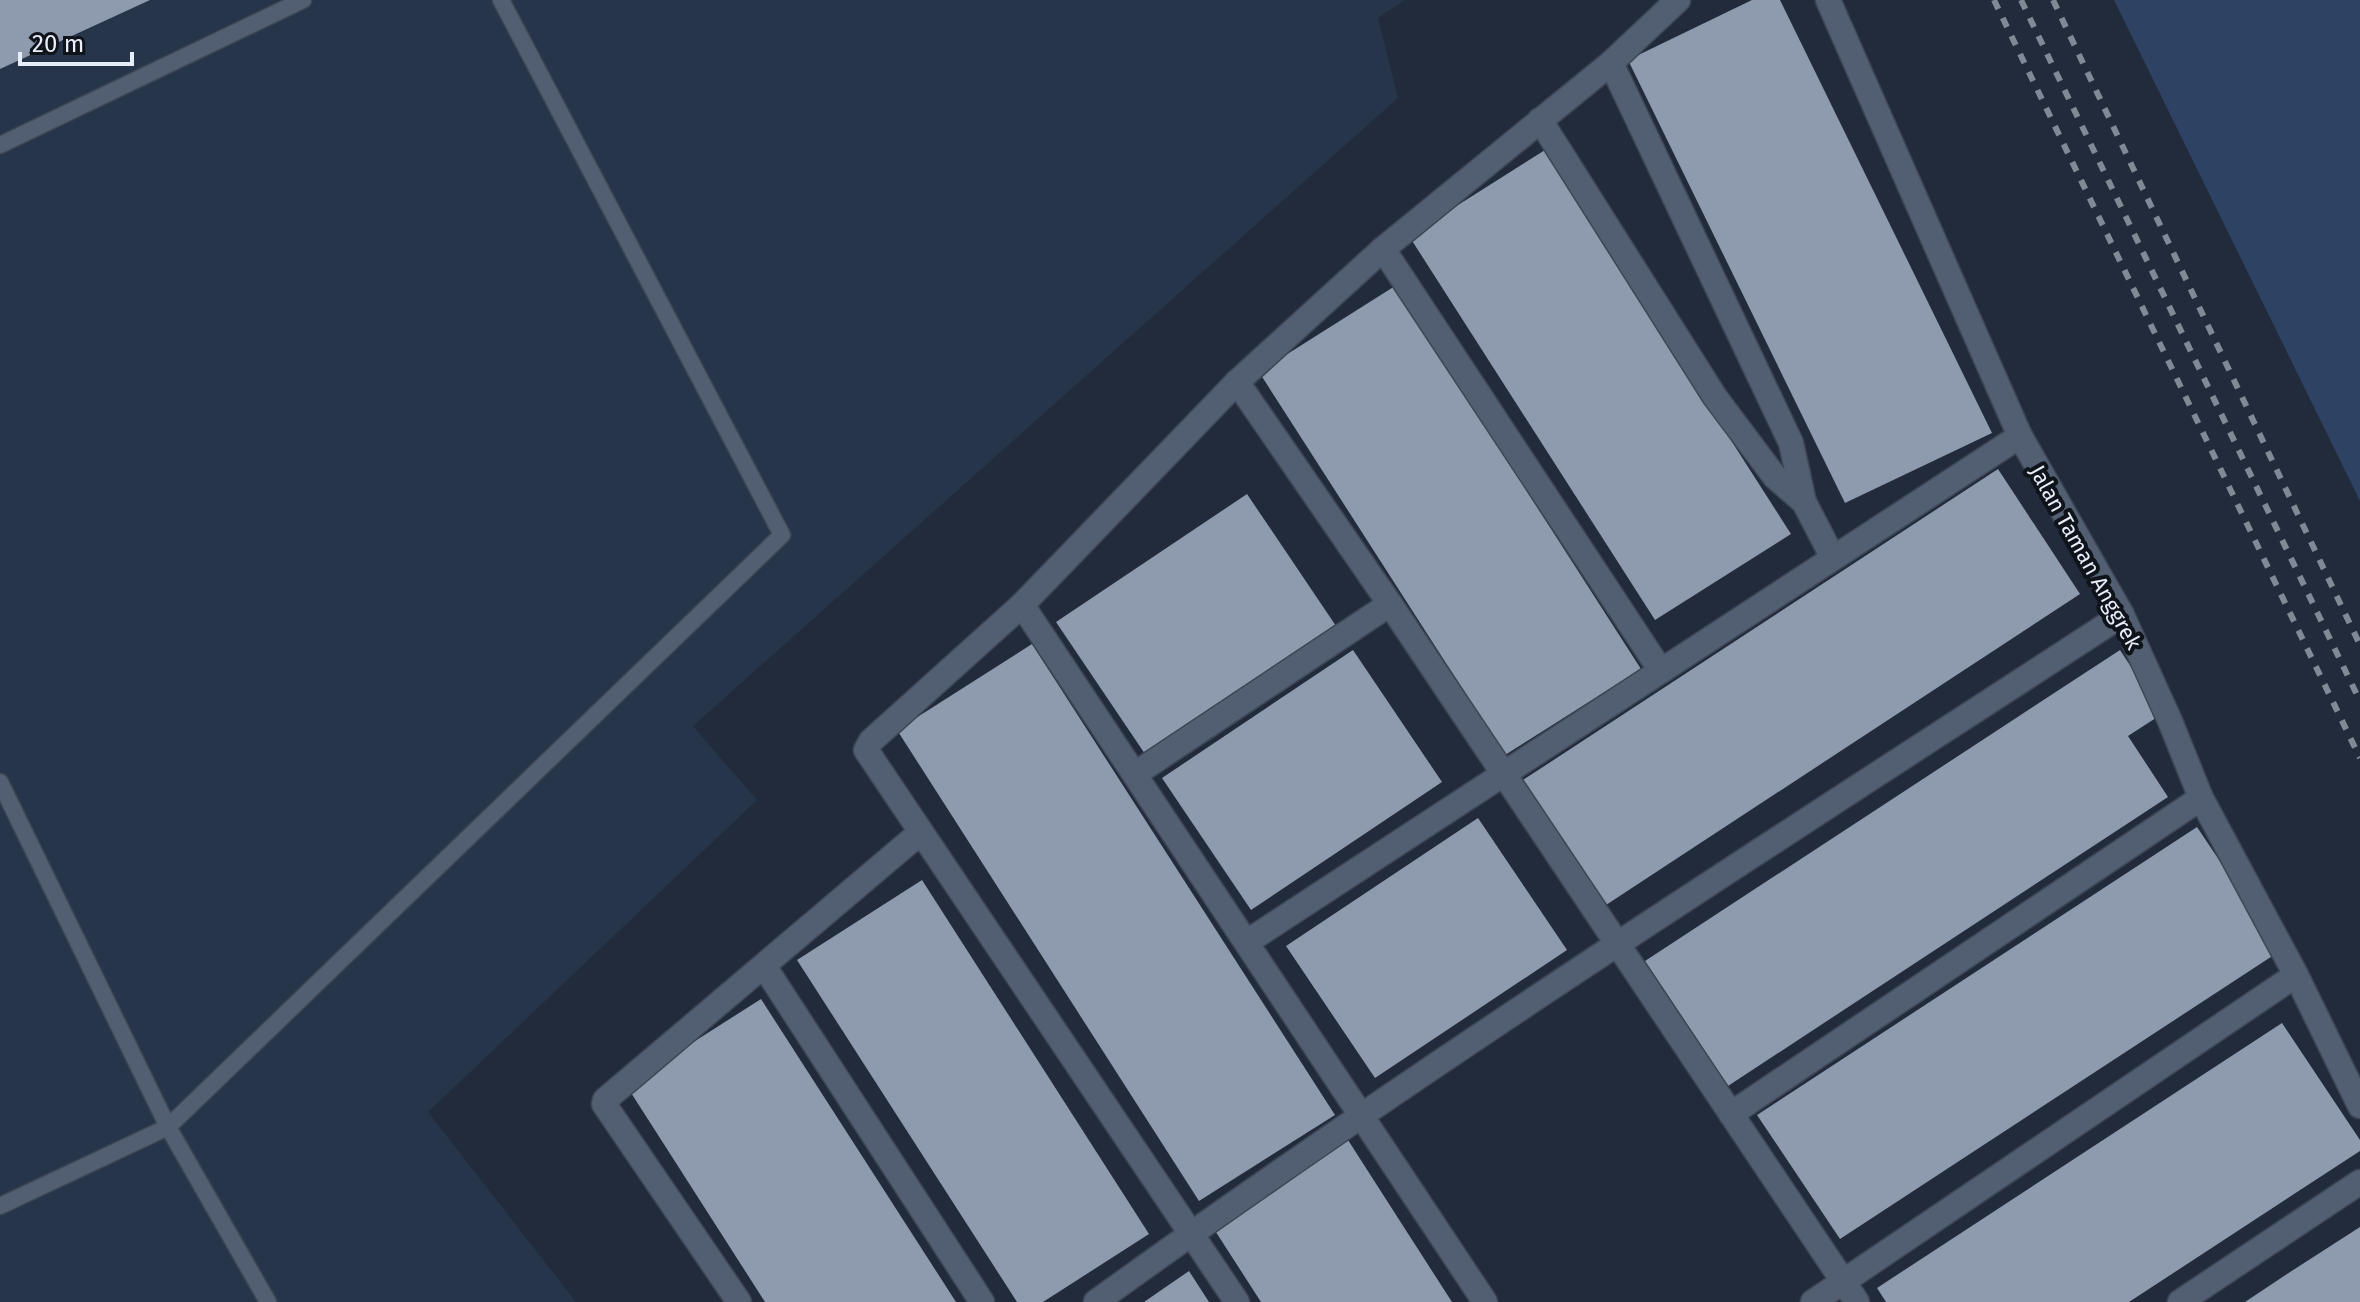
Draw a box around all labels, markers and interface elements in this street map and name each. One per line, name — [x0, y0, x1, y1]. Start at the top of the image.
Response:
scale bar — [20, 16, 132, 66]
text: 20 m — [32, 30, 84, 58]
street label: Jalan Taman Anggrek — [2024, 460, 2148, 655]

